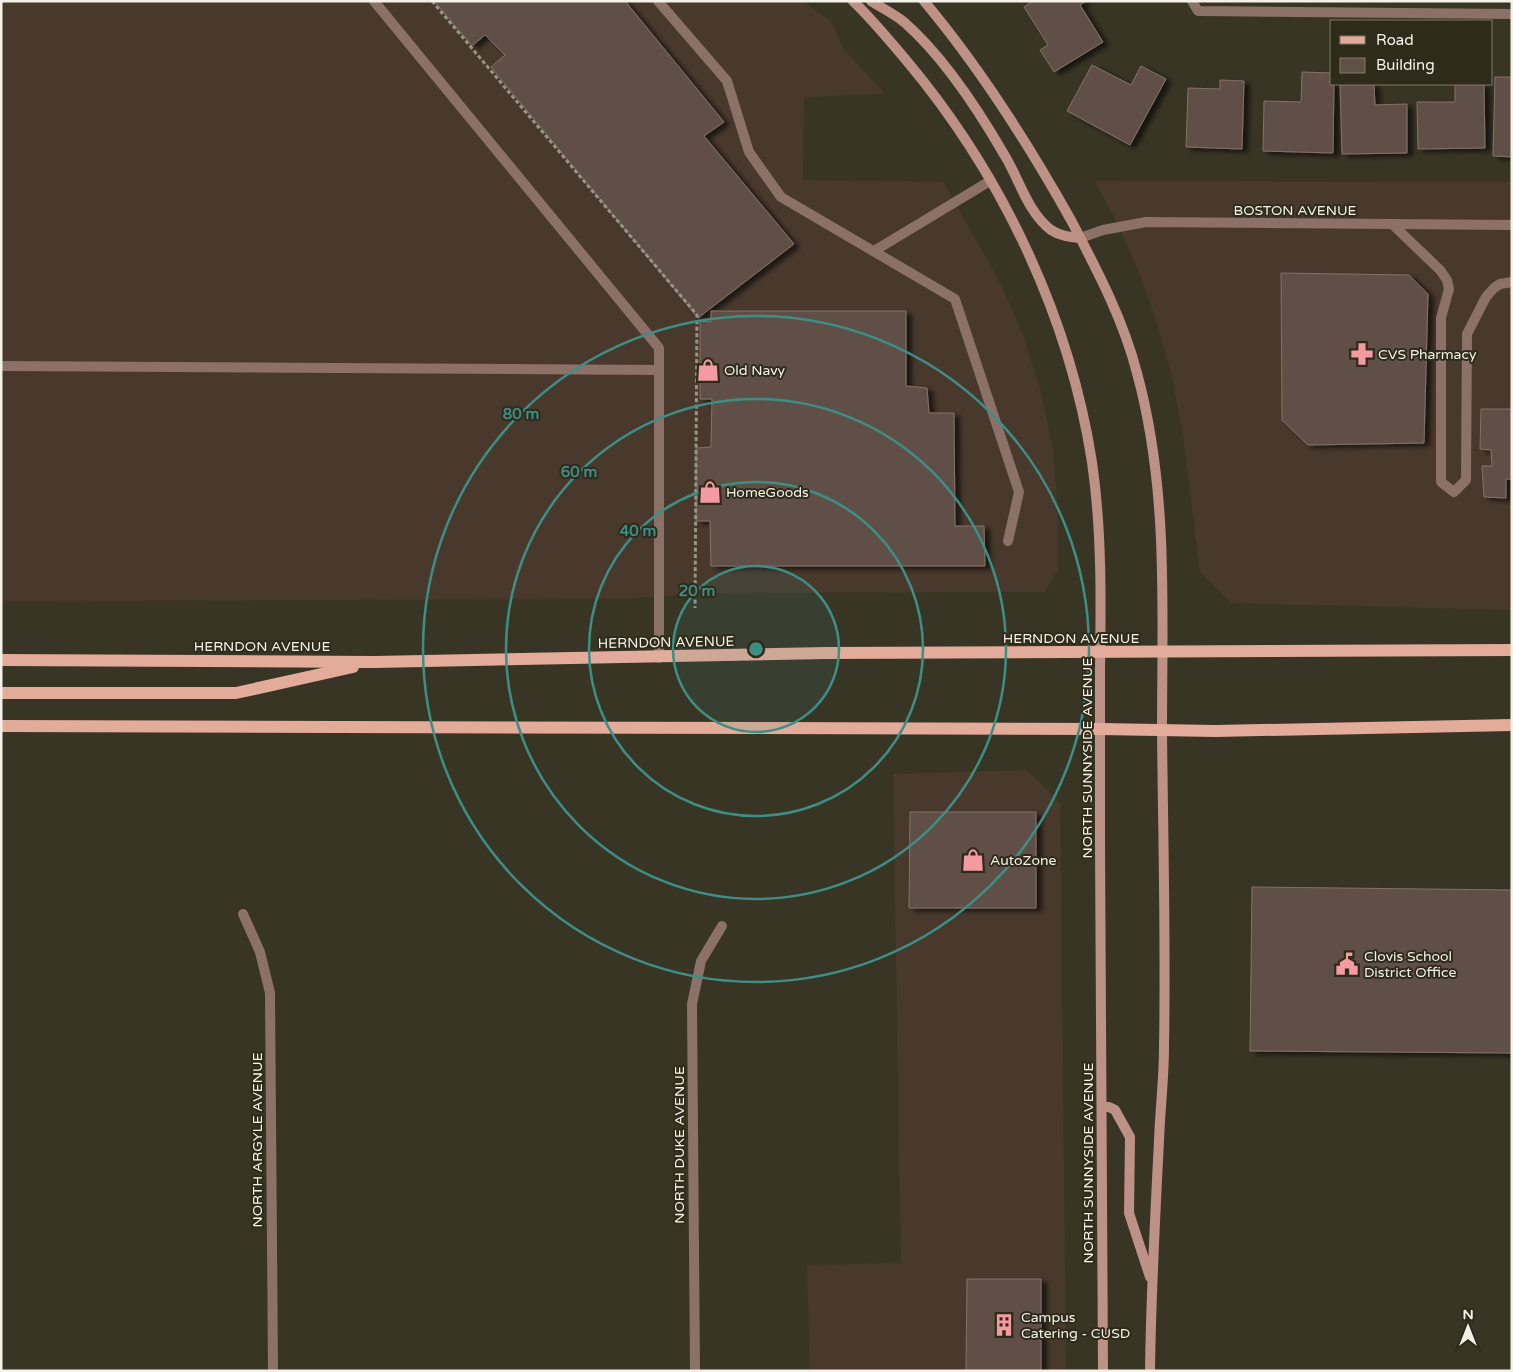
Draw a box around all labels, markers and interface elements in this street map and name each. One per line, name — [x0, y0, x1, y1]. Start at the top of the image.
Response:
legend — [1330, 20, 1493, 85]
text: Road — [1376, 31, 1414, 49]
text: Building — [1376, 56, 1435, 74]
street label: BOSTON AVENUE — [1234, 202, 1357, 219]
pharmacy icon: CVS Pharmacy — [1349, 341, 1375, 367]
place label: CVS Pharmacy — [1378, 346, 1477, 363]
shop icon: Old Navy — [695, 357, 721, 383]
place label: Old Navy — [724, 362, 786, 379]
text: 80 m — [503, 405, 539, 423]
text: 60 m — [561, 463, 597, 481]
shop icon: HomeGoods — [697, 479, 723, 505]
place label: HomeGoods — [726, 484, 809, 501]
text: 40 m — [620, 522, 656, 540]
text: 20 m — [679, 582, 715, 600]
street label: HERNDON AVENUE — [1003, 630, 1139, 647]
street label: HERNDON AVENUE — [597, 633, 735, 652]
street label: HERNDON AVENUE — [194, 638, 330, 655]
centre of rings — [747, 640, 765, 658]
street label: NORTH SUNNYSIDE AVENUE — [1079, 658, 1096, 858]
shop icon: AutoZone — [960, 847, 986, 873]
place label: AutoZone — [990, 852, 1057, 869]
place label: Clovis School District Office — [1364, 948, 1456, 981]
public building icon: Clovis School District Office — [1334, 951, 1360, 977]
street label: NORTH ARGYLE AVENUE — [249, 1052, 266, 1228]
street label: NORTH SUNNYSIDE AVENUE — [1080, 1063, 1097, 1263]
street label: NORTH DUKE AVENUE — [671, 1066, 688, 1224]
north arrow — [1443, 1302, 1493, 1352]
text: N — [1462, 1306, 1474, 1323]
place label: Campus Catering - CUSD — [1021, 1309, 1130, 1342]
building icon: Campus Catering - CUSD — [991, 1312, 1017, 1338]

